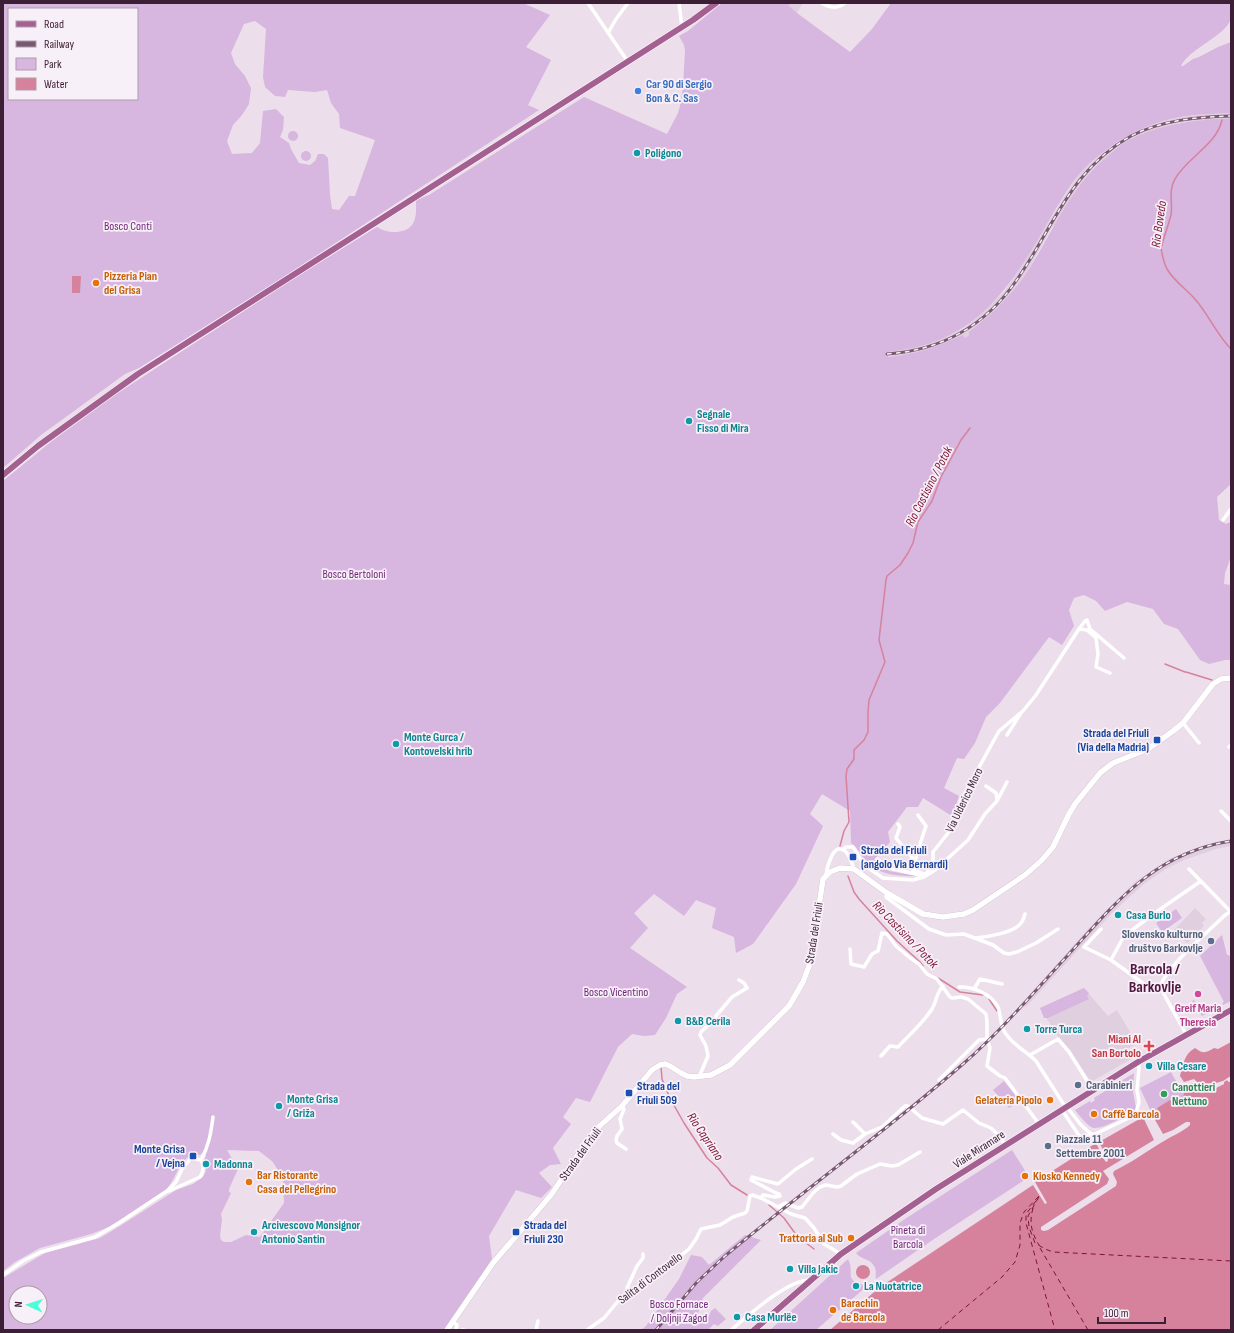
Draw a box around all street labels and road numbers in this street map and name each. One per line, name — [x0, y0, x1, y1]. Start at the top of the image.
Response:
street label: Via Ulderico Moro — [942, 766, 986, 835]
street label: Strada del Friuli — [802, 901, 827, 965]
street label: Strada del Friuli — [556, 1125, 605, 1184]
street label: Viale Miramare — [951, 1127, 1008, 1172]
street label: Salita di Contovello — [615, 1249, 686, 1308]

